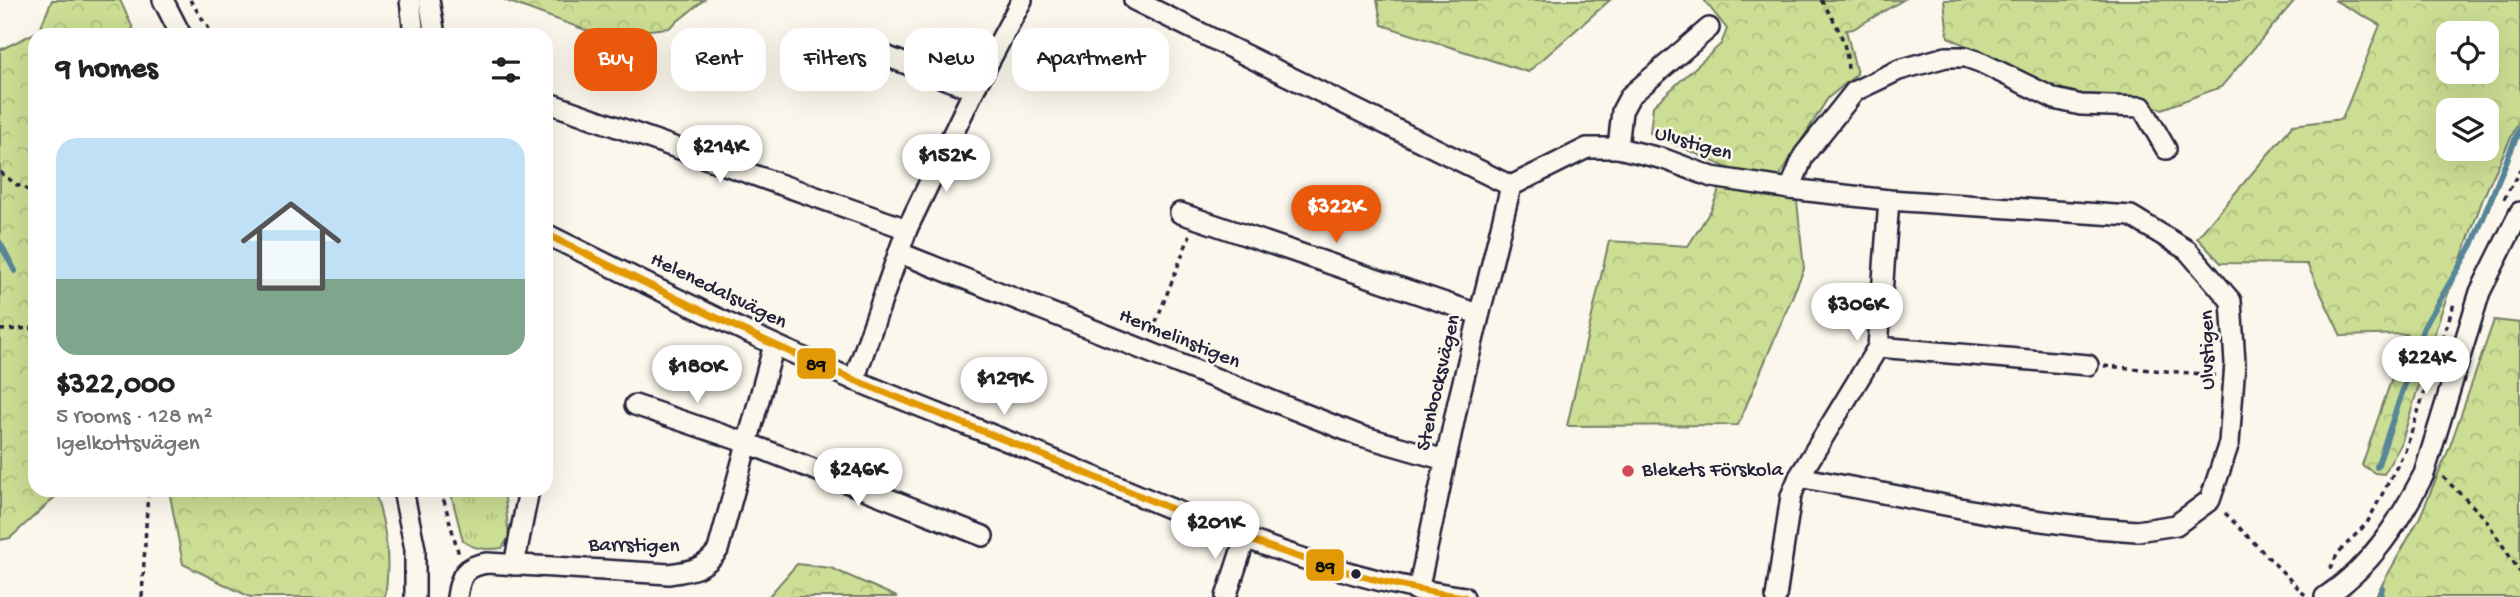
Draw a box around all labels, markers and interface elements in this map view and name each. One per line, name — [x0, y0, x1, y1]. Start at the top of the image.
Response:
map controls — [2436, 21, 2499, 161]
button: locate — [2436, 21, 2499, 84]
chip: Buy — [574, 28, 657, 91]
chip: Rent — [671, 28, 766, 91]
chip: Filters — [780, 28, 890, 91]
chip: New — [904, 28, 998, 91]
chip: Apartment — [1012, 28, 1169, 91]
icon: filters — [487, 51, 525, 89]
text: 9 homes — [56, 53, 158, 88]
button: layers — [2436, 98, 2499, 161]
street label: Ulvstigen — [1651, 122, 1735, 168]
pin: $214K — [671, 125, 769, 185]
text: $214K — [693, 134, 747, 161]
pin: $152K — [897, 134, 995, 194]
text: $152K — [918, 143, 974, 170]
icon: home — [228, 183, 354, 309]
pin: $322K — [1287, 186, 1385, 245]
text: $322K — [1307, 194, 1365, 221]
street label: Helenedalsvägen — [646, 248, 791, 336]
pin: $306K — [1808, 284, 1906, 343]
text: $306K — [1827, 292, 1887, 319]
street label: Hermelinstigen — [1115, 304, 1243, 376]
street label: Ulvstigen — [2196, 310, 2222, 390]
street label: Stenbocksvägen — [1412, 312, 1468, 454]
pin: $224K — [2377, 336, 2475, 396]
text: $224K — [2398, 345, 2454, 372]
pin: $180K — [648, 346, 746, 405]
line badge: 89 — [796, 347, 837, 380]
text: $180K — [668, 354, 726, 381]
text: 89 — [806, 355, 826, 378]
pin: $129K — [955, 358, 1053, 417]
text: $129K — [976, 366, 1032, 393]
text: $322,000 — [56, 369, 175, 404]
text: 5 rooms · 128 m² — [56, 404, 213, 431]
text: Igelkottsvägen — [56, 431, 200, 458]
pin: $246K — [809, 448, 907, 508]
text: $246K — [830, 457, 886, 484]
place label: Blekets Förskola — [1641, 459, 1784, 484]
marker: Blekets Förskola — [1620, 463, 1636, 479]
pin: $201K — [1166, 502, 1264, 561]
text: $201K — [1187, 510, 1243, 537]
street label: Barrstigen — [587, 534, 680, 560]
line badge: 89 — [1305, 548, 1345, 582]
text: 89 — [1315, 557, 1335, 580]
unlabelled marker — [1349, 567, 1363, 581]

